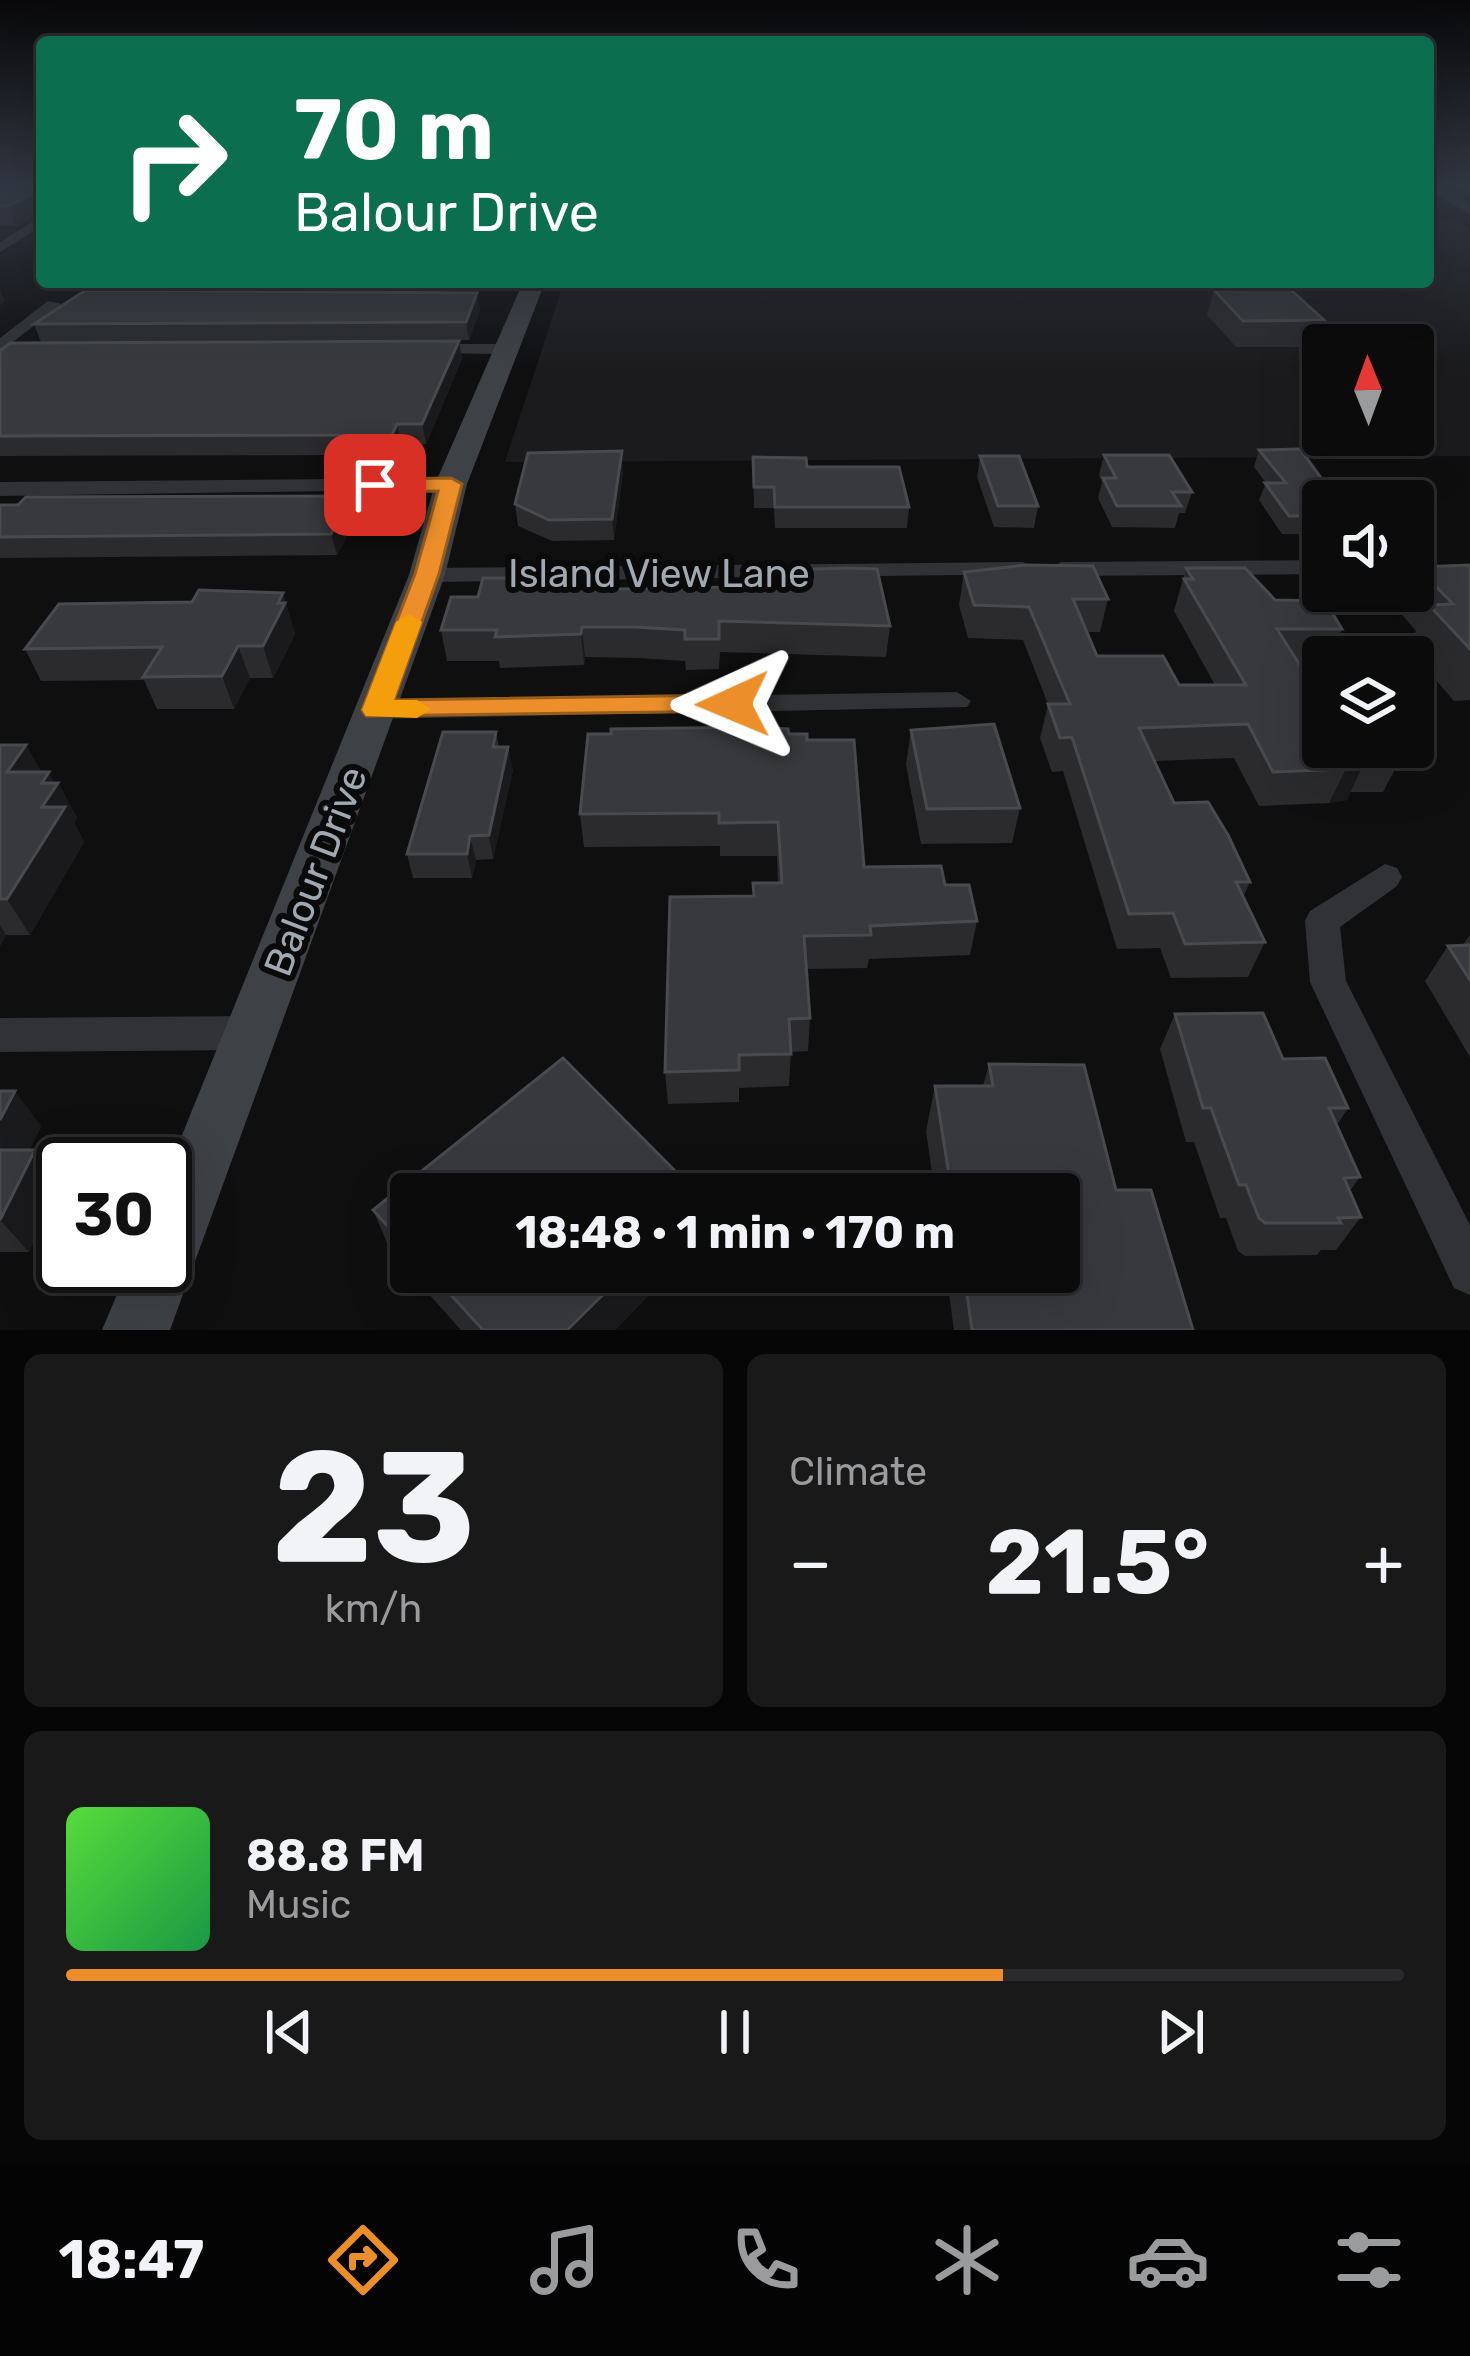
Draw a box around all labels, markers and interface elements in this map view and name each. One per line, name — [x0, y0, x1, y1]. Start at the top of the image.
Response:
text: 70 m — [294, 80, 494, 180]
icon: right — [96, 84, 252, 240]
text: Balour Drive — [294, 181, 599, 245]
north arrow — [1302, 324, 1434, 456]
map controls — [1302, 324, 1434, 768]
pin — [324, 434, 426, 536]
icon: arrive — [342, 452, 408, 518]
button: sound — [1302, 480, 1434, 612]
street label: Island View Lane — [508, 551, 810, 597]
button: layers — [1302, 636, 1434, 768]
position arrow — [670, 641, 796, 767]
street label: Balour Drive — [255, 760, 377, 982]
speed limit sign: 30 — [36, 1137, 192, 1293]
text: 18:48 · 1 min · 170 m — [515, 1206, 955, 1259]
text: 23 — [271, 1415, 476, 1600]
text: Climate — [789, 1449, 927, 1495]
text: 21.5° — [985, 1509, 1209, 1616]
text: − — [789, 1523, 832, 1602]
text: + — [1363, 1523, 1404, 1602]
text: km/h — [325, 1586, 422, 1632]
text: 88.8 FM — [246, 1829, 424, 1882]
text: Music — [246, 1882, 351, 1928]
icon: previous — [256, 1999, 322, 2065]
icon: pause — [702, 1999, 768, 2065]
icon: next — [1148, 1999, 1214, 2065]
icon: directions — [321, 2218, 405, 2302]
icon: music — [523, 2218, 607, 2302]
icon: phone — [724, 2218, 808, 2302]
icon: climate — [925, 2218, 1009, 2302]
icon: car — [1126, 2218, 1210, 2302]
icon: filters — [1327, 2218, 1411, 2302]
text: 18:47 — [59, 2228, 204, 2292]

